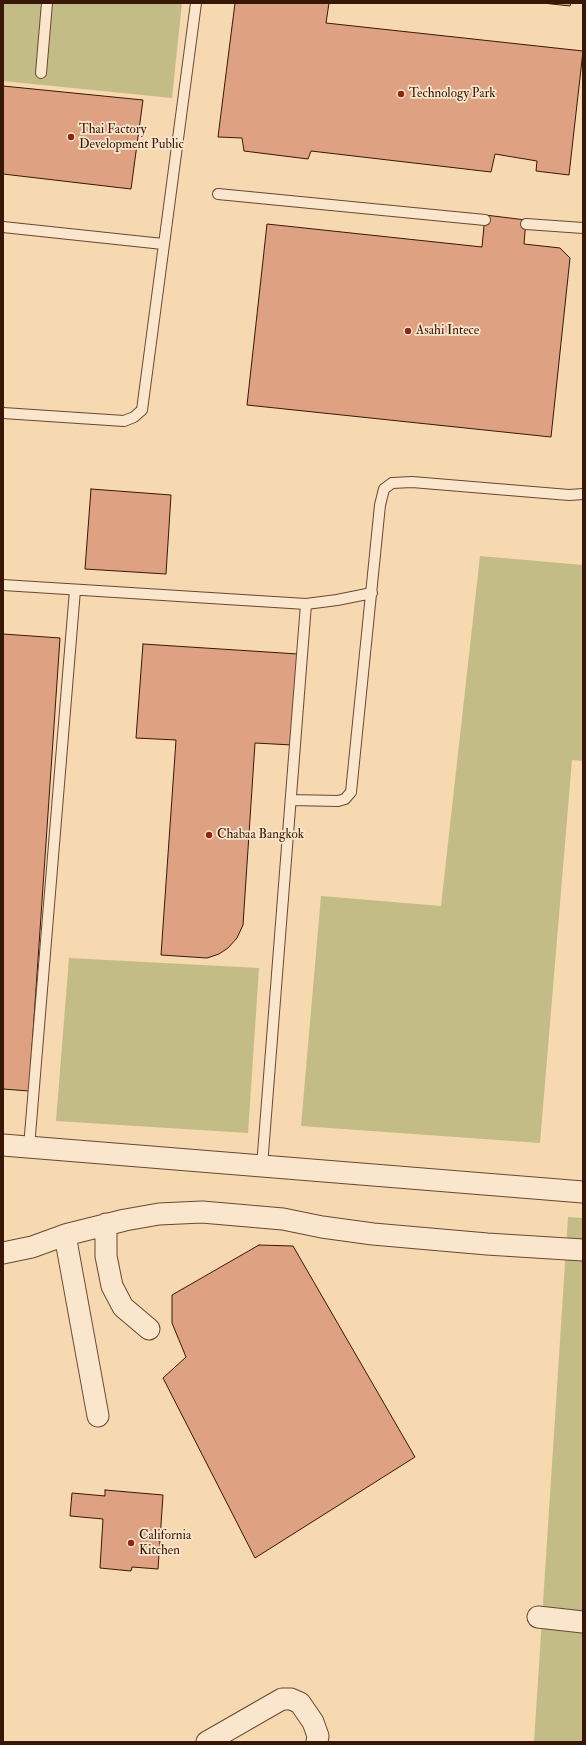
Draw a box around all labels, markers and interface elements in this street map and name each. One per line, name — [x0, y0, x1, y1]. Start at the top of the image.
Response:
place label: Technology Park — [409, 86, 496, 102]
marker: Technology Park — [396, 89, 406, 99]
place label: Thai Factory Development Public — [79, 122, 184, 153]
marker: Thai Factory Development Public — [66, 132, 76, 142]
place label: Asahi Intece — [416, 323, 479, 339]
marker: Asahi Intece — [403, 326, 413, 336]
place label: Chabaa Bangkok — [217, 827, 304, 843]
marker: Chabaa Bangkok — [204, 830, 214, 840]
place label: California Kitchen — [139, 1528, 191, 1559]
marker: California Kitchen — [126, 1538, 136, 1548]

